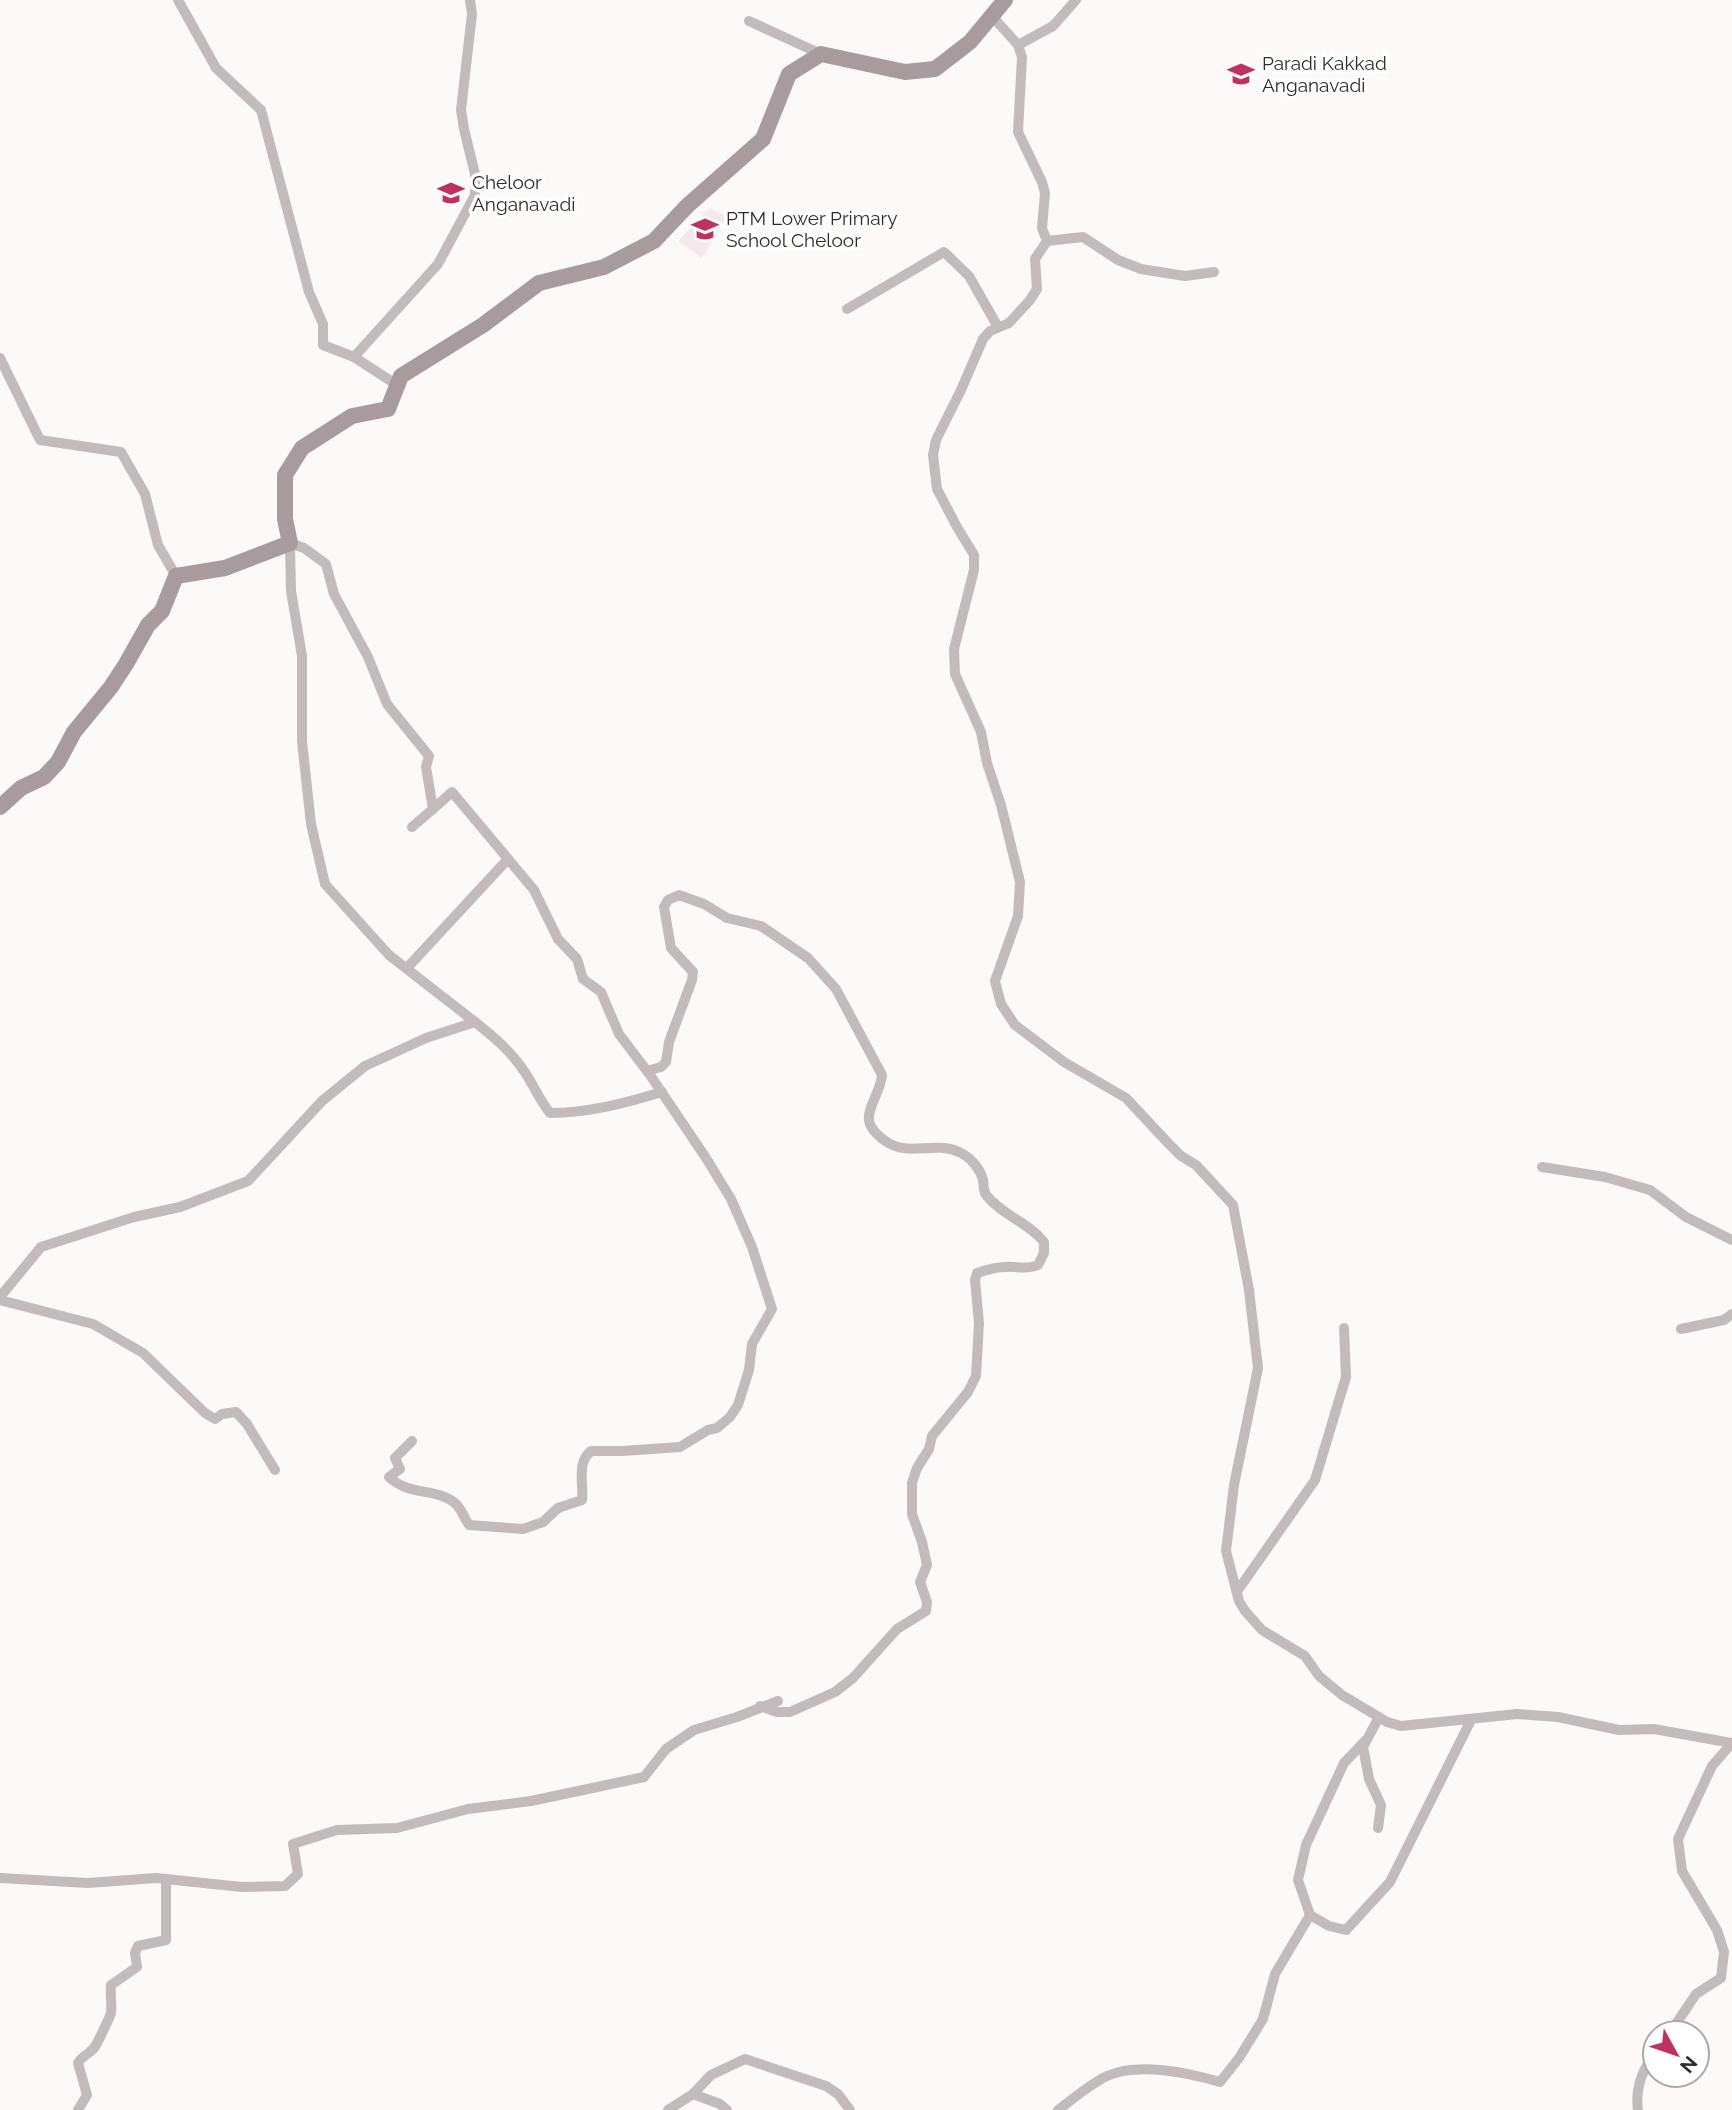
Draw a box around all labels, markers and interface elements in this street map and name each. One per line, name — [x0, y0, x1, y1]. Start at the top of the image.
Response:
place label: Paradi Kakkad Anganavadi — [1262, 52, 1387, 96]
school or university icon: Paradi Kakkad Anganavadi — [1226, 59, 1256, 89]
place label: Cheloor Anganavadi — [472, 171, 575, 215]
school or university icon: Cheloor Anganavadi — [436, 178, 466, 208]
place label: PTM Lower Primary School Cheloor — [726, 207, 897, 251]
school or university icon: PTM Lower Primary School Cheloor — [690, 214, 720, 244]
north arrow — [1641, 2019, 1711, 2089]
text: N — [1676, 2052, 1702, 2078]

